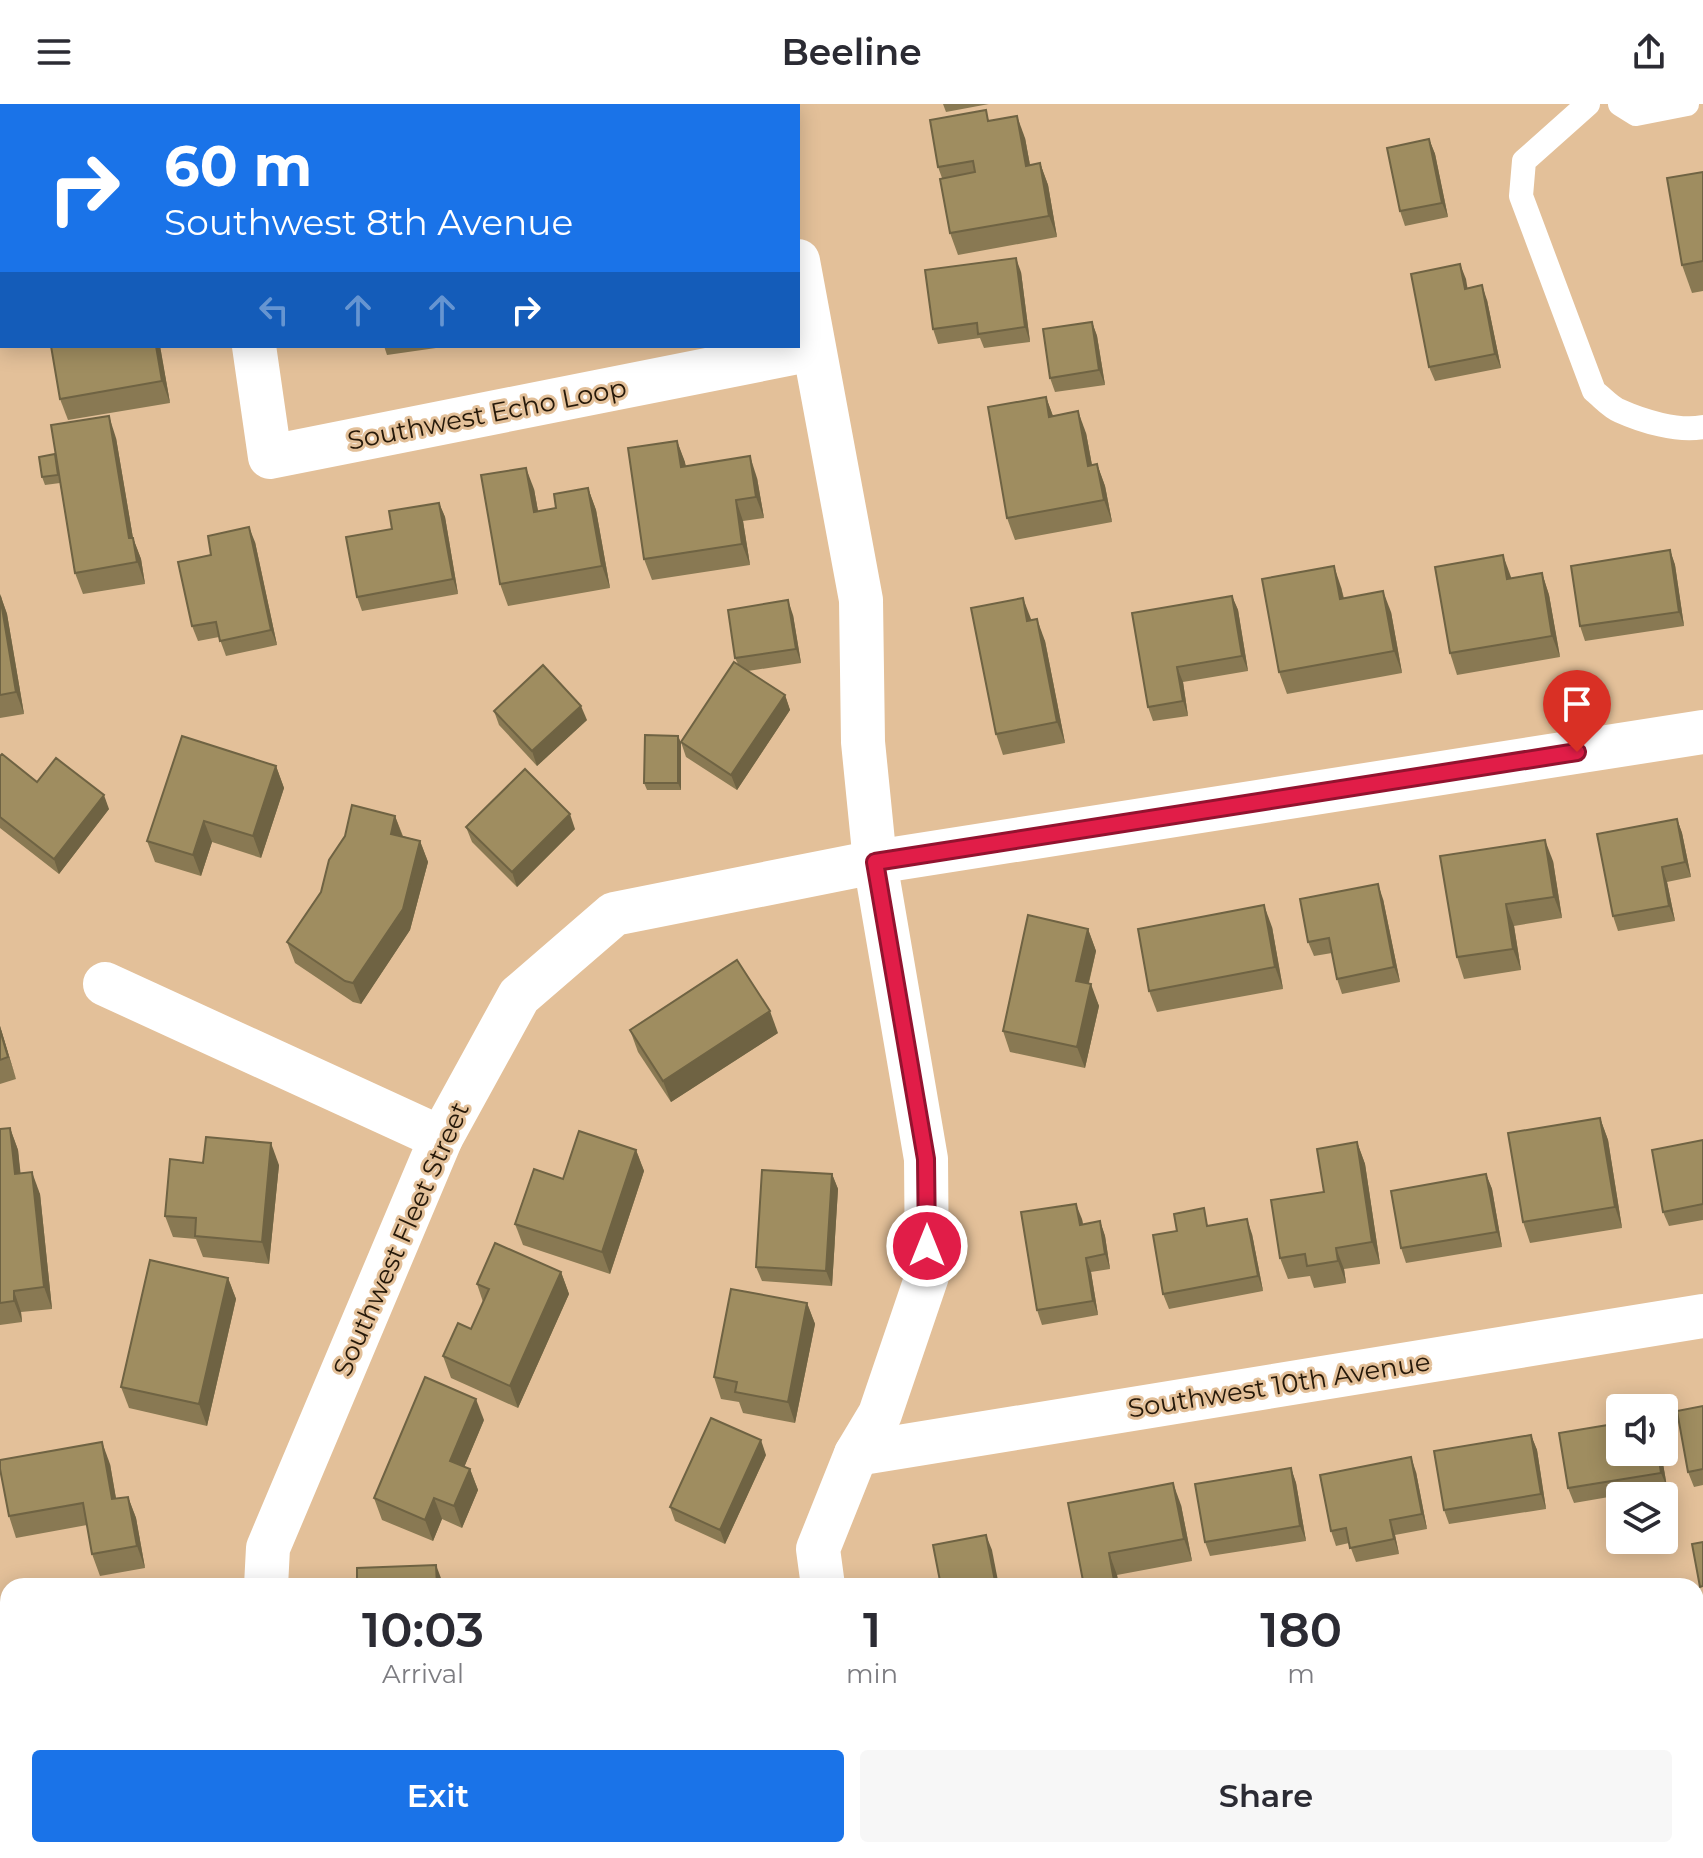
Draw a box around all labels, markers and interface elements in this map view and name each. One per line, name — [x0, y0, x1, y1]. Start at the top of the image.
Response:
icon: menu — [32, 30, 76, 74]
text: Beeline — [781, 30, 922, 74]
icon: share — [1627, 30, 1671, 74]
text: 60 m — [164, 132, 312, 200]
icon: right — [32, 136, 136, 240]
text: Southwest 8th Avenue — [164, 200, 573, 244]
icon: left — [252, 288, 296, 332]
icon: ahead — [336, 288, 380, 332]
icon: ahead — [420, 288, 464, 332]
icon: right — [504, 288, 548, 332]
street label: Southwest Echo Loop — [345, 371, 629, 457]
pin — [1543, 670, 1611, 752]
icon: arrive — [1555, 682, 1599, 726]
street label: Southwest Fleet Street — [326, 1097, 476, 1381]
position arrow — [885, 1204, 969, 1288]
street label: Southwest 10th Avenue — [1125, 1345, 1433, 1425]
map controls — [1606, 1394, 1678, 1554]
button: sound — [1606, 1394, 1678, 1466]
button: layers — [1606, 1482, 1678, 1554]
text: 10:03 — [362, 1601, 484, 1659]
text: 1 — [863, 1601, 881, 1659]
text: 180 — [1260, 1601, 1342, 1659]
text: Arrival — [382, 1658, 464, 1690]
text: min — [846, 1658, 898, 1690]
text: m — [1287, 1658, 1315, 1690]
button: Exit — [32, 1750, 844, 1842]
button: Share — [860, 1750, 1672, 1842]

